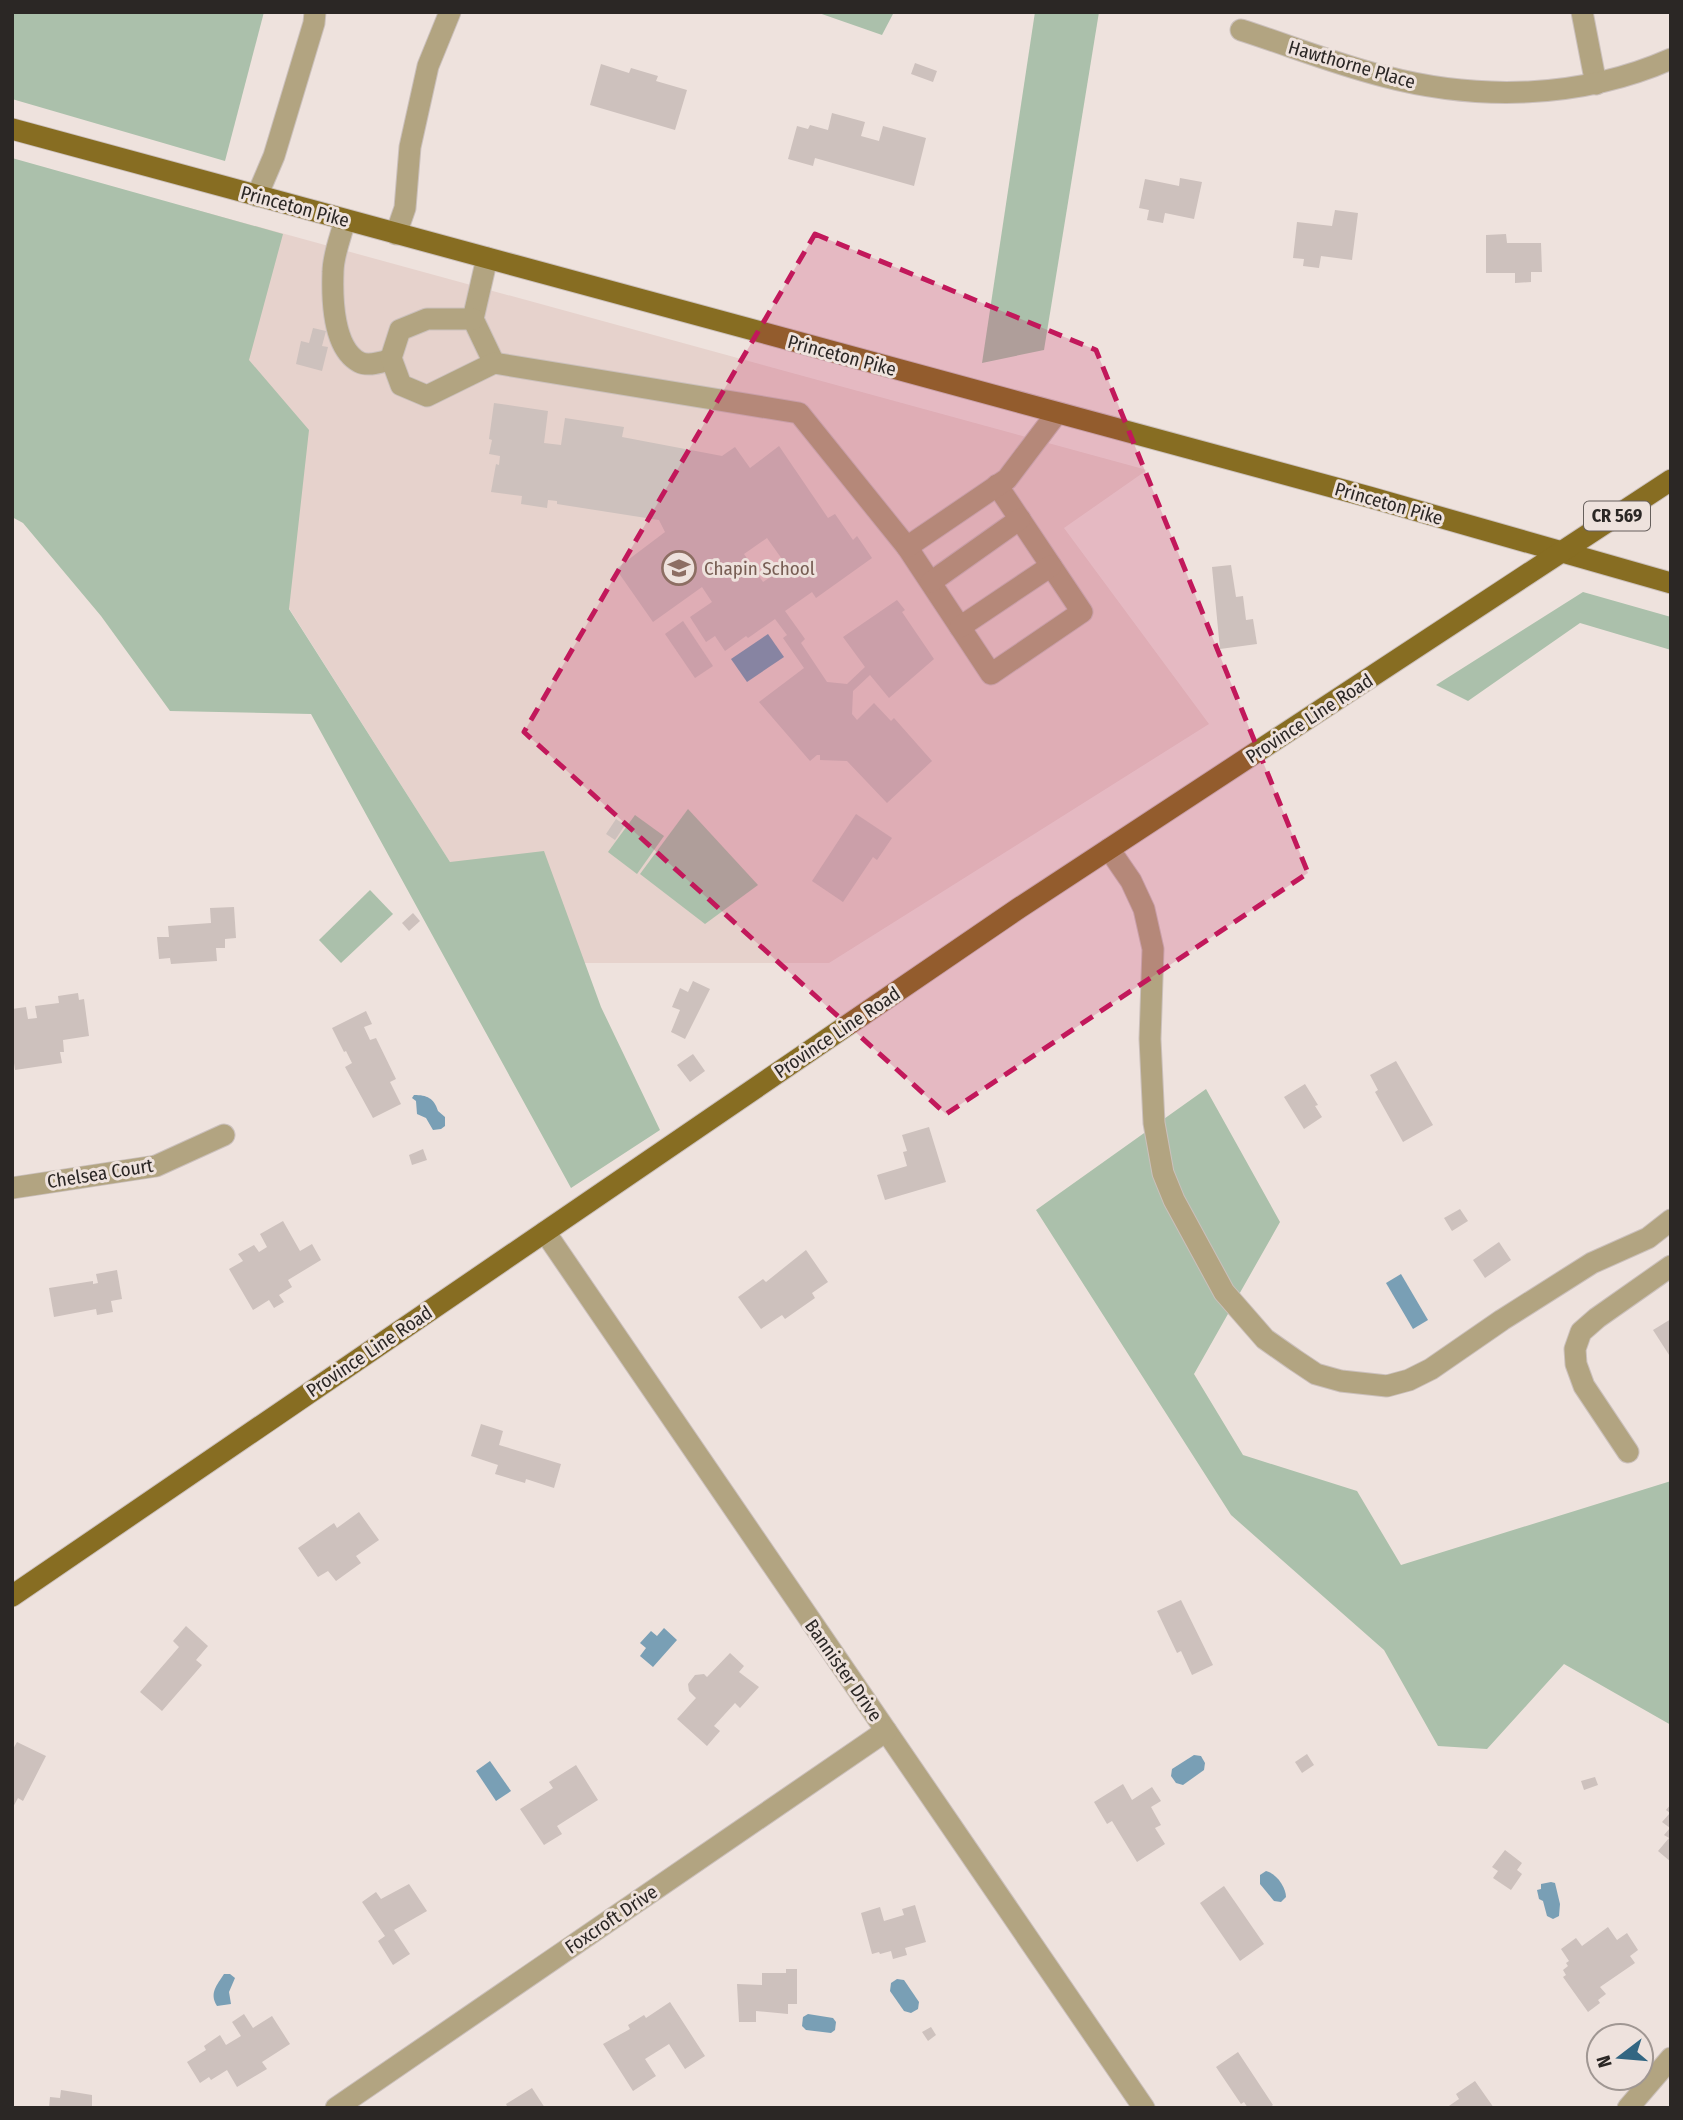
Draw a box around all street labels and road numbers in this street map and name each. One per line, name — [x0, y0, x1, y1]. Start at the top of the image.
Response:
street label: Hawthorne Place — [1286, 35, 1418, 94]
street label: Princeton Pike — [238, 181, 352, 232]
street label: Princeton Pike — [785, 330, 899, 381]
street label: Princeton Pike — [1332, 477, 1446, 530]
road number: CR 569 — [1584, 502, 1650, 530]
street label: Province Line Road — [1241, 669, 1377, 768]
street label: Province Line Road — [770, 982, 905, 1083]
street label: Chelsea Court — [45, 1154, 156, 1193]
street label: Province Line Road — [302, 1301, 437, 1402]
street label: Bannister Drive — [800, 1615, 887, 1726]
street label: Foxcroft Drive — [561, 1880, 662, 1959]

